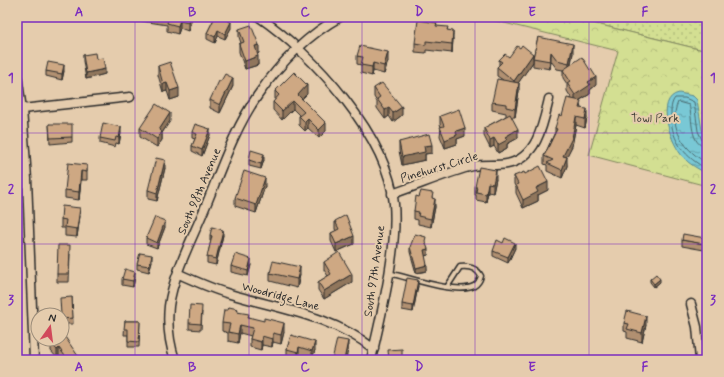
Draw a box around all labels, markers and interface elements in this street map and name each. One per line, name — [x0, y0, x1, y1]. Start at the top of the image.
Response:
text: A — [75, 4, 83, 21]
text: B — [188, 4, 197, 21]
text: C — [300, 4, 310, 21]
text: D — [415, 4, 424, 21]
text: E — [528, 4, 536, 21]
text: F — [642, 4, 649, 21]
text: 1 — [8, 70, 14, 87]
text: 1 — [710, 70, 716, 87]
park label: Towl Park — [631, 111, 679, 127]
street label: South 98th Avenue — [174, 146, 225, 237]
street label: Pinehurst Circle — [399, 149, 480, 187]
text: 2 — [8, 181, 15, 198]
text: 2 — [710, 181, 717, 198]
street label: South 97th Avenue — [361, 224, 389, 318]
street label: Woodridge Lane — [240, 279, 322, 316]
text: 3 — [8, 292, 14, 309]
text: 3 — [710, 292, 716, 309]
north arrow — [30, 307, 70, 347]
text: N — [47, 311, 57, 326]
text: A — [75, 359, 83, 376]
text: B — [188, 359, 197, 376]
text: C — [300, 359, 310, 376]
text: D — [415, 359, 424, 376]
text: E — [528, 359, 536, 376]
text: F — [642, 359, 649, 376]

